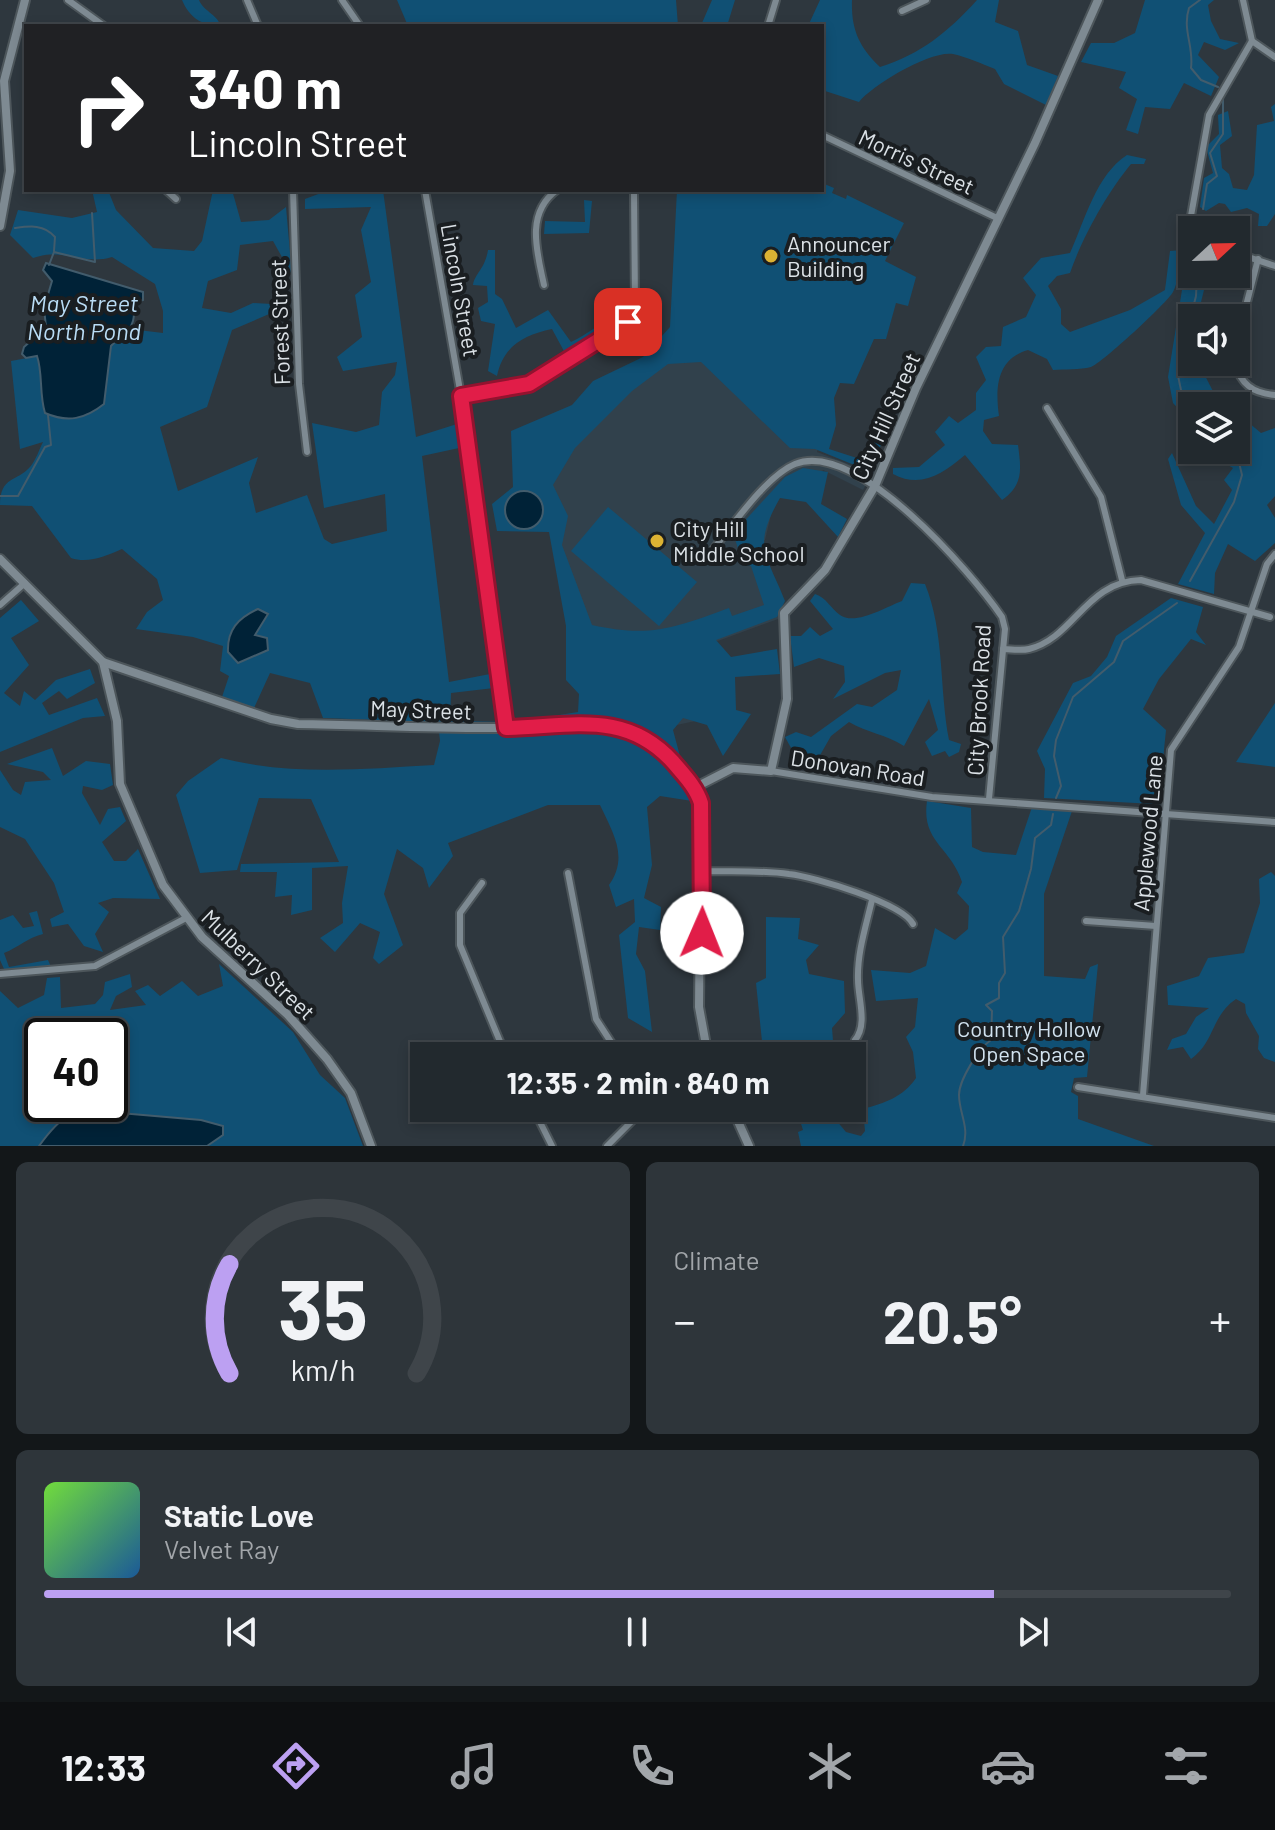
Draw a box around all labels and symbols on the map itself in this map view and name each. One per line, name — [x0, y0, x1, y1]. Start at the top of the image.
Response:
street label: Morris Street — [855, 123, 979, 199]
north arrow — [1178, 216, 1250, 288]
street label: Lincoln Street — [437, 221, 485, 359]
place label: Announcer Building — [787, 230, 891, 281]
marker: Announcer Building — [762, 247, 780, 265]
street label: Forest Street — [264, 259, 294, 385]
water label: May Street North Pond — [27, 288, 141, 345]
pin — [594, 288, 662, 356]
street label: City Hill Street — [845, 349, 925, 483]
place label: City Hill Middle School — [673, 515, 805, 566]
marker: City Hill Middle School — [648, 532, 666, 550]
street label: City Brook Road — [961, 624, 995, 776]
street label: May Street — [370, 694, 472, 724]
street label: Donovan Road — [789, 744, 927, 790]
street label: Applewood Lane — [1127, 754, 1167, 912]
position arrow — [660, 891, 744, 975]
street label: Mulberry Street — [197, 903, 321, 1025]
park label: Country Hollow Open Space — [957, 1015, 1101, 1066]
speed limit sign: 40 — [24, 1018, 128, 1122]

